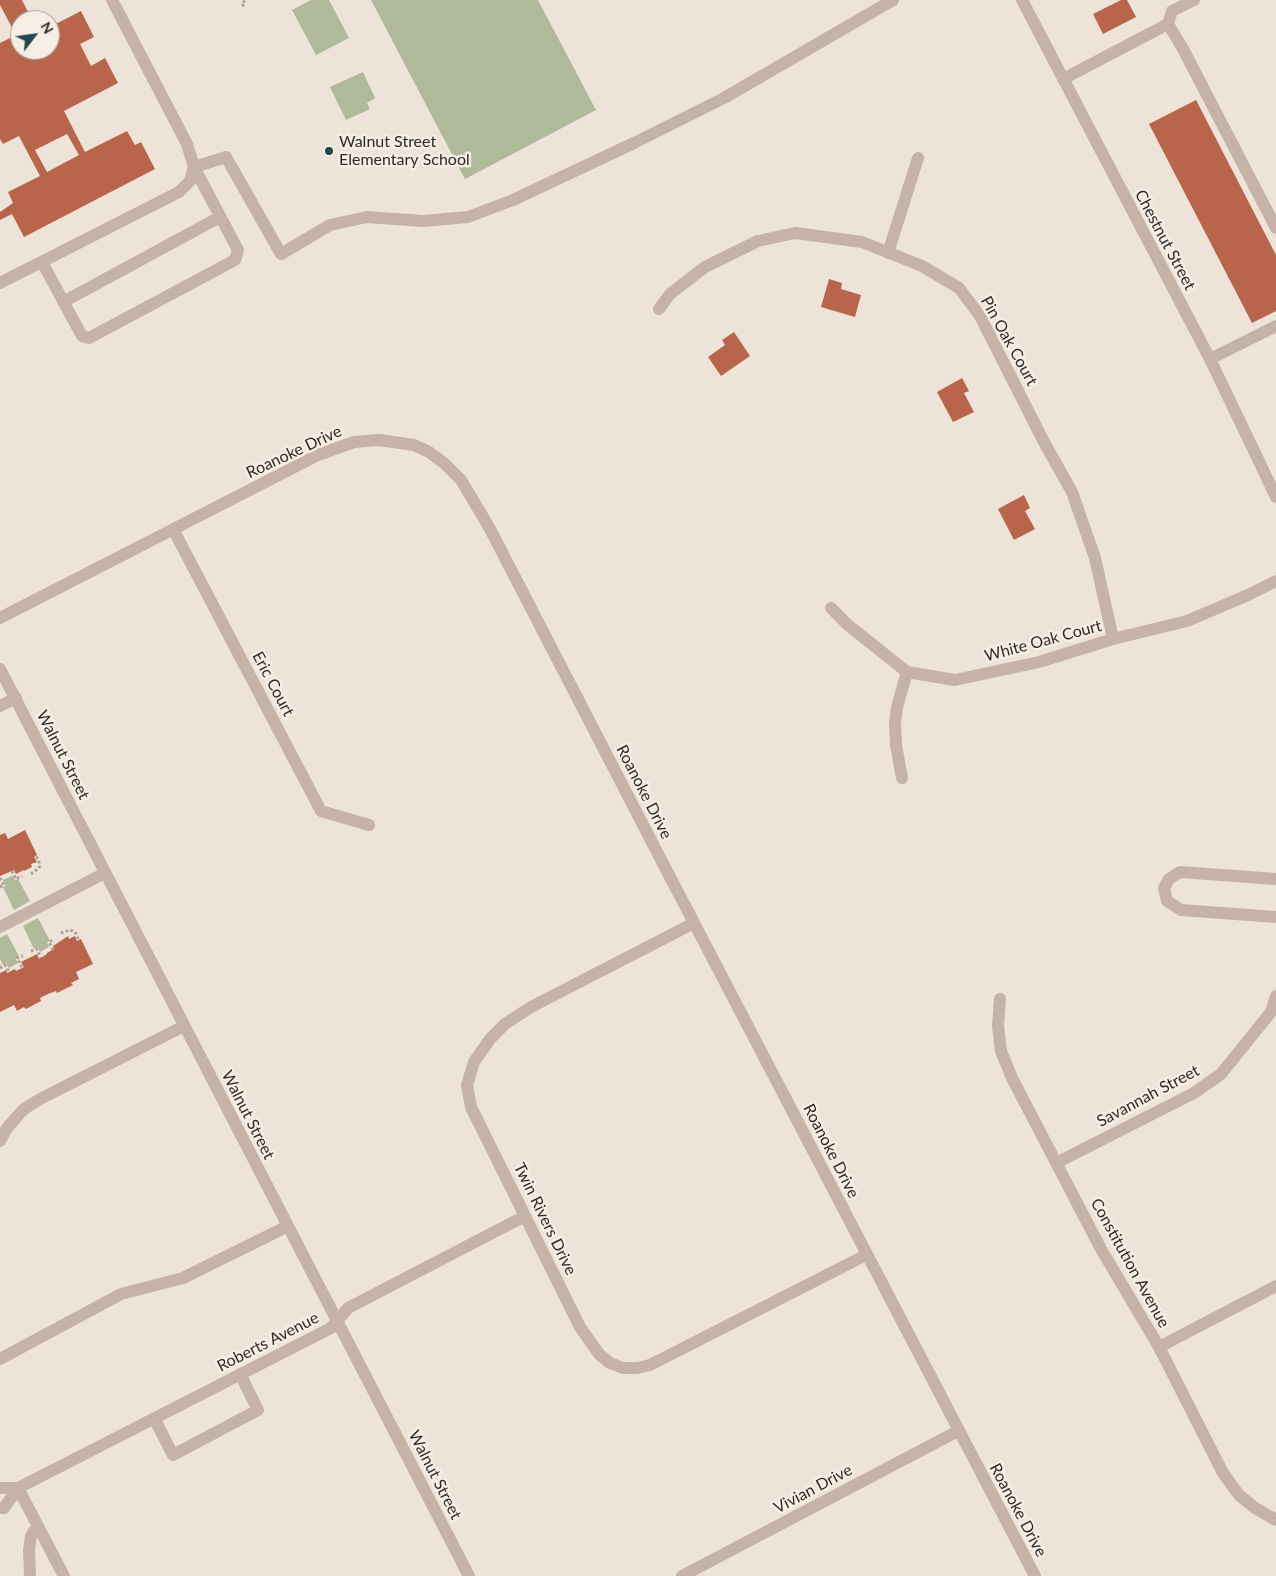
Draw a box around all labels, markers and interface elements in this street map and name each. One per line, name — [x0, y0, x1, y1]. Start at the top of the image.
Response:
north arrow — [10, 10, 60, 60]
text: N — [37, 19, 58, 37]
place label: Walnut Street Elementary School — [339, 132, 470, 170]
marker: Walnut Street Elementary School — [323, 145, 335, 157]
street label: Chestnut Street — [1131, 187, 1199, 293]
street label: Pin Oak Court — [977, 293, 1041, 389]
street label: Roanoke Drive — [243, 422, 345, 482]
street label: White Oak Court — [982, 616, 1104, 666]
street label: Eric Court — [248, 648, 298, 720]
street label: Walnut Street — [32, 707, 94, 803]
street label: Roanoke Drive — [612, 742, 676, 842]
street label: Savannah Street — [1093, 1061, 1203, 1131]
street label: Walnut Street — [217, 1067, 279, 1163]
street label: Roanoke Drive — [799, 1101, 863, 1201]
street label: Twin Rivers Drive — [509, 1160, 581, 1278]
street label: Constitution Avenue — [1086, 1195, 1174, 1331]
street label: Roberts Avenue — [214, 1308, 322, 1376]
street label: Walnut Street — [404, 1427, 466, 1523]
street label: Vivian Drive — [771, 1460, 855, 1518]
street label: Roanoke Drive — [985, 1460, 1051, 1560]

